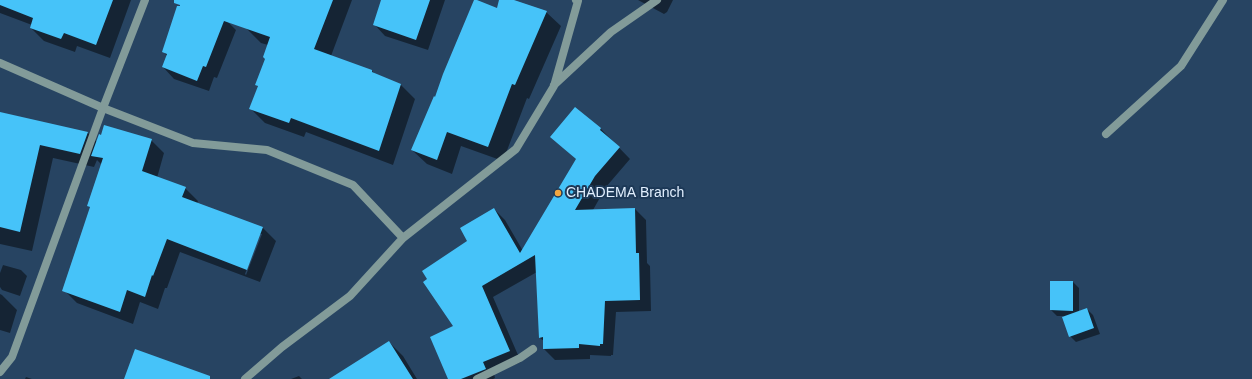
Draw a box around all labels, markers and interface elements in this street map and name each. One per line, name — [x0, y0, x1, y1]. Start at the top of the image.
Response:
place label: CHADEMA Branch — [566, 185, 684, 201]
marker: CHADEMA Branch — [553, 188, 563, 198]

